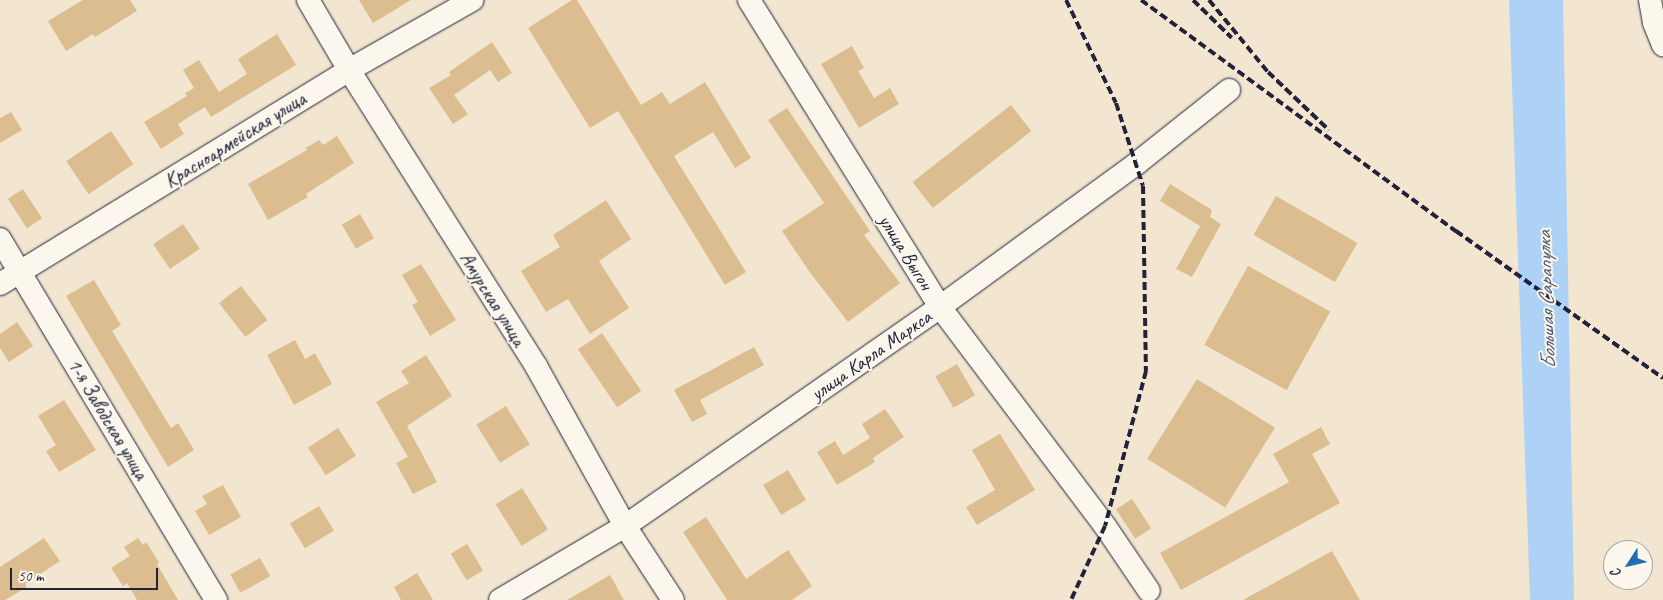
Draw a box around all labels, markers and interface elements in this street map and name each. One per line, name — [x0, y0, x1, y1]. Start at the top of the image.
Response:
street label: Красноармейская улица — [159, 86, 311, 194]
street label: улица Выгон — [873, 210, 939, 294]
water label: Большая Сарапулка — [1531, 231, 1561, 369]
street label: Амурская улица — [454, 247, 532, 351]
street label: улица Карла Маркса — [806, 305, 936, 405]
street label: 1-я Заводская улица — [62, 353, 154, 485]
north arrow — [1603, 540, 1653, 590]
scale bar — [12, 558, 160, 590]
text: С — [1607, 566, 1625, 581]
text: 50 m — [18, 567, 44, 586]

